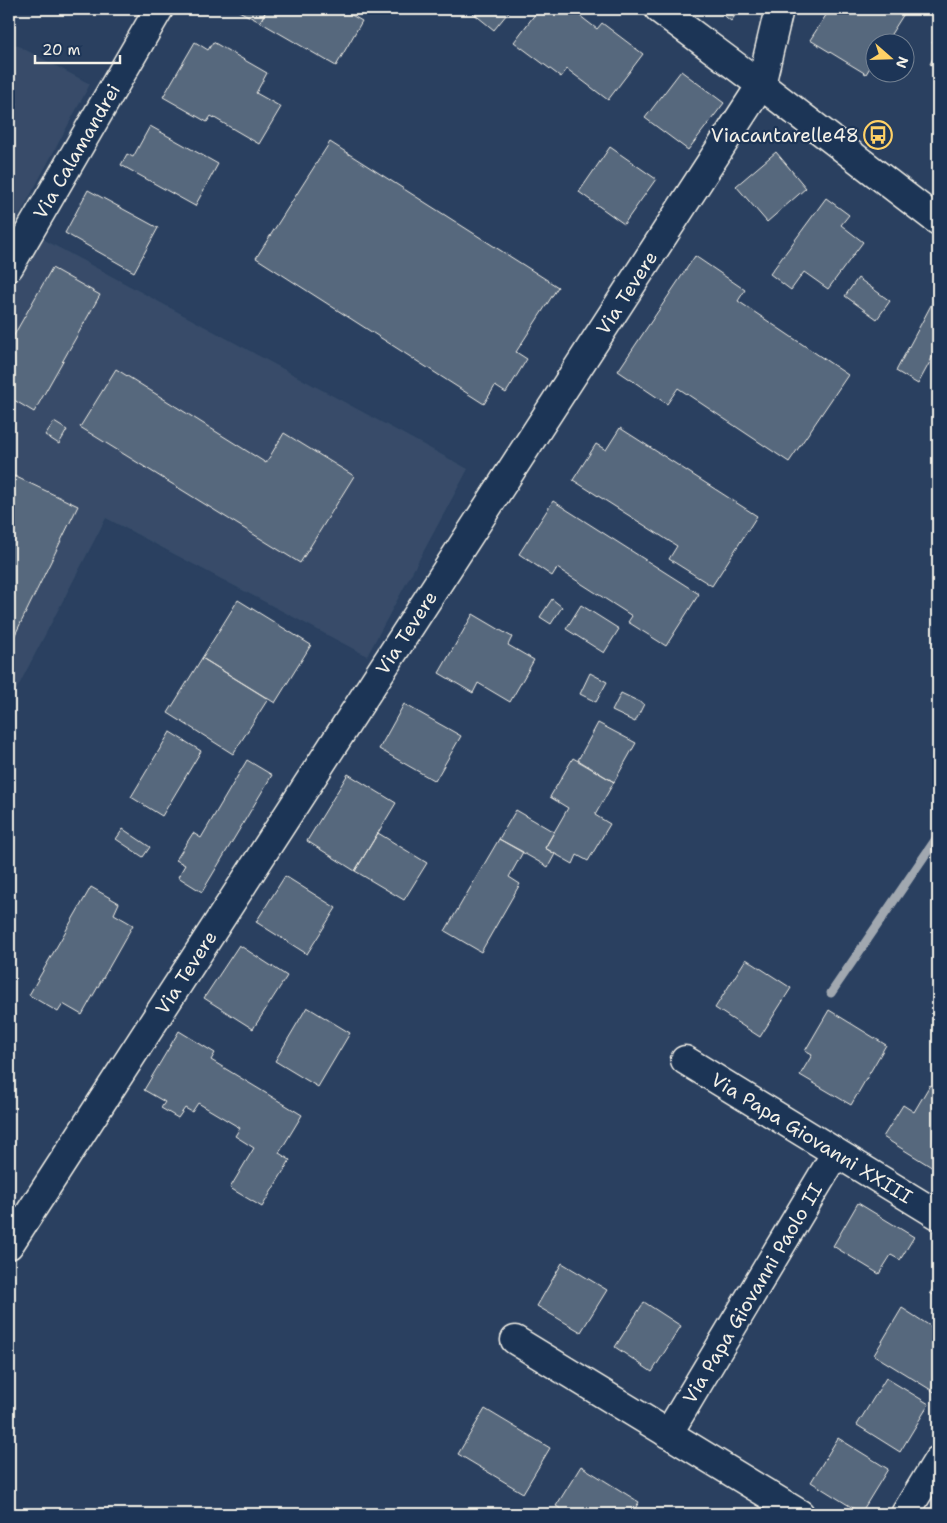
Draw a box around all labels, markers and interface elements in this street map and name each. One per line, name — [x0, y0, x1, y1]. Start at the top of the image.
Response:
scale bar — [35, 32, 120, 64]
north arrow — [864, 32, 914, 82]
text: 20 m — [42, 40, 81, 60]
text: N — [892, 54, 913, 71]
street label: Via Calamandrei — [27, 79, 125, 223]
bus stop icon: Viacantarelle48 — [863, 120, 893, 150]
place label: Viacantarelle48 — [711, 123, 859, 148]
street label: Via Tevere — [590, 246, 663, 339]
street label: Via Tevere — [370, 586, 442, 679]
street label: Via Tevere — [149, 926, 222, 1019]
street label: Via Papa Giovanni XXIII — [707, 1067, 917, 1209]
street label: Via Papa Giovanni Paolo II — [677, 1179, 828, 1408]

